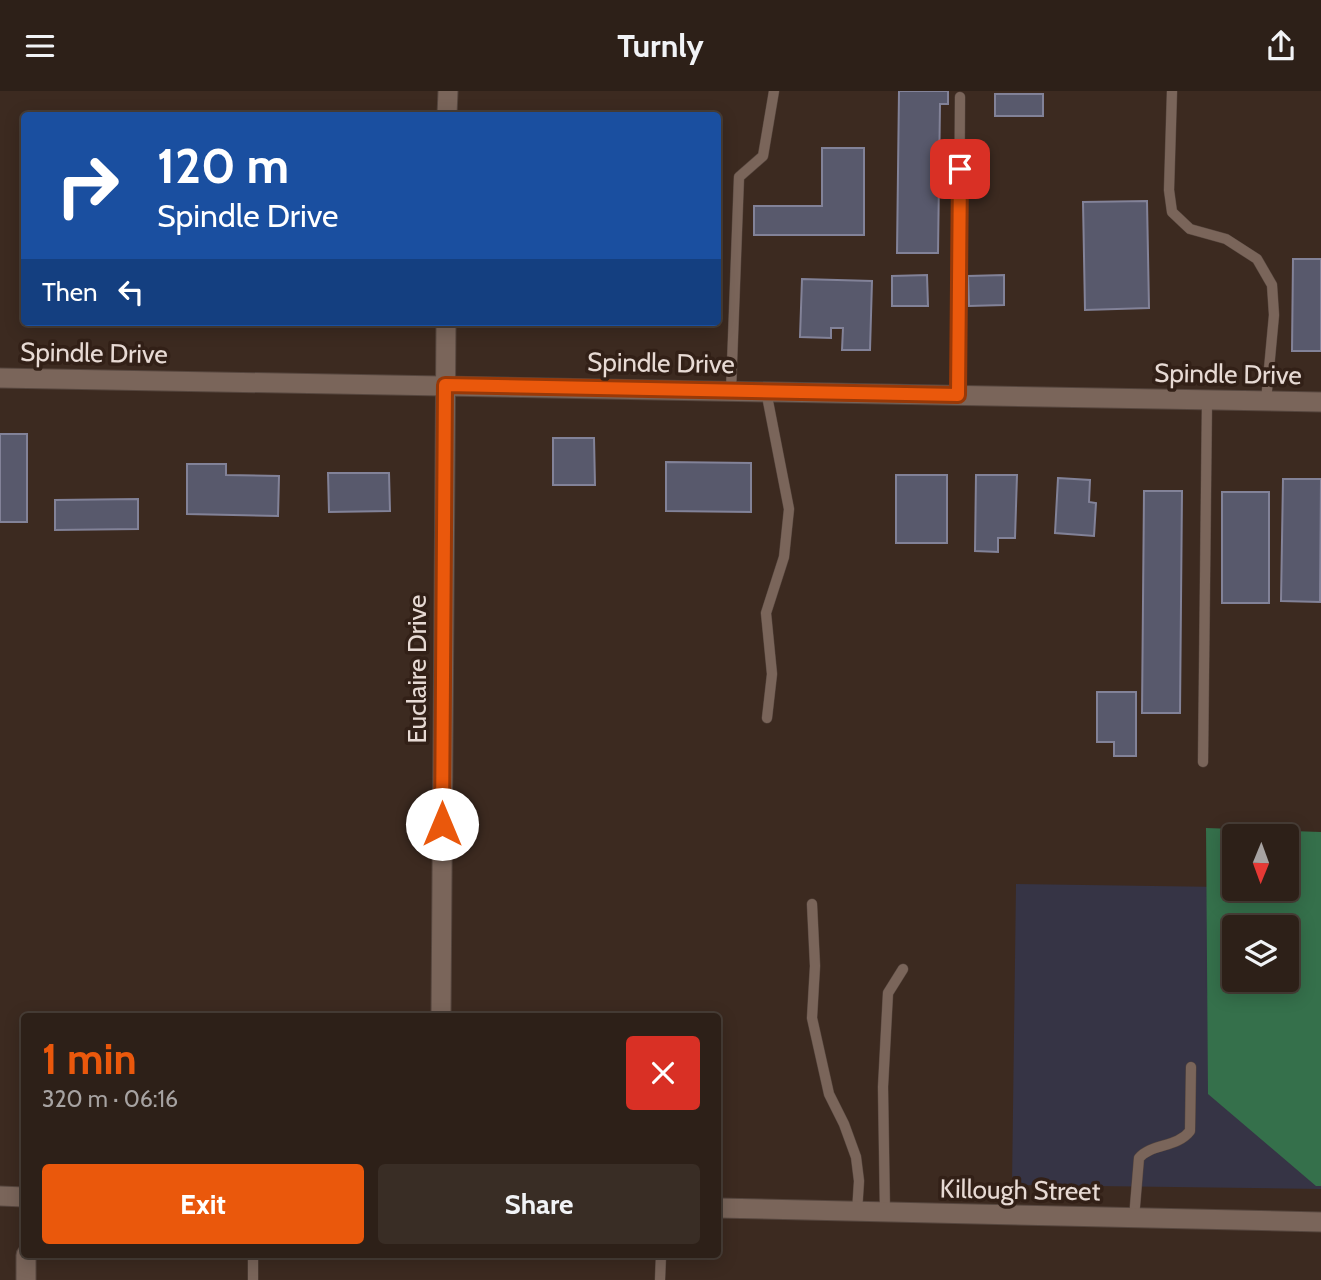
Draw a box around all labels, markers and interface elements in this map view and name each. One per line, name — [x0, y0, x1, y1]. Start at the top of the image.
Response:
text: Turnly — [617, 26, 704, 65]
icon: menu — [21, 27, 59, 65]
icon: share — [1262, 27, 1300, 65]
text: 120 m — [157, 136, 289, 195]
pin — [930, 139, 990, 199]
icon: right — [42, 140, 133, 231]
icon: arrive — [941, 150, 979, 188]
text: Spindle Drive — [157, 196, 339, 235]
icon: left — [112, 273, 150, 311]
text: Then — [42, 276, 98, 308]
street label: Spindle Drive — [20, 336, 168, 370]
street label: Spindle Drive — [587, 346, 735, 380]
street label: Spindle Drive — [1154, 357, 1302, 391]
street label: Euclaire Drive — [401, 595, 433, 743]
position arrow — [405, 787, 479, 861]
north arrow — [1222, 824, 1298, 901]
map controls — [1222, 824, 1299, 992]
button: layers — [1222, 915, 1299, 992]
text: 1 min — [42, 1033, 137, 1085]
button: close — [626, 1036, 700, 1110]
text: 320 m · 06:16 — [42, 1085, 178, 1113]
button: Exit — [42, 1164, 364, 1244]
button: Share — [378, 1164, 700, 1244]
street label: Killough Street — [939, 1173, 1101, 1207]

